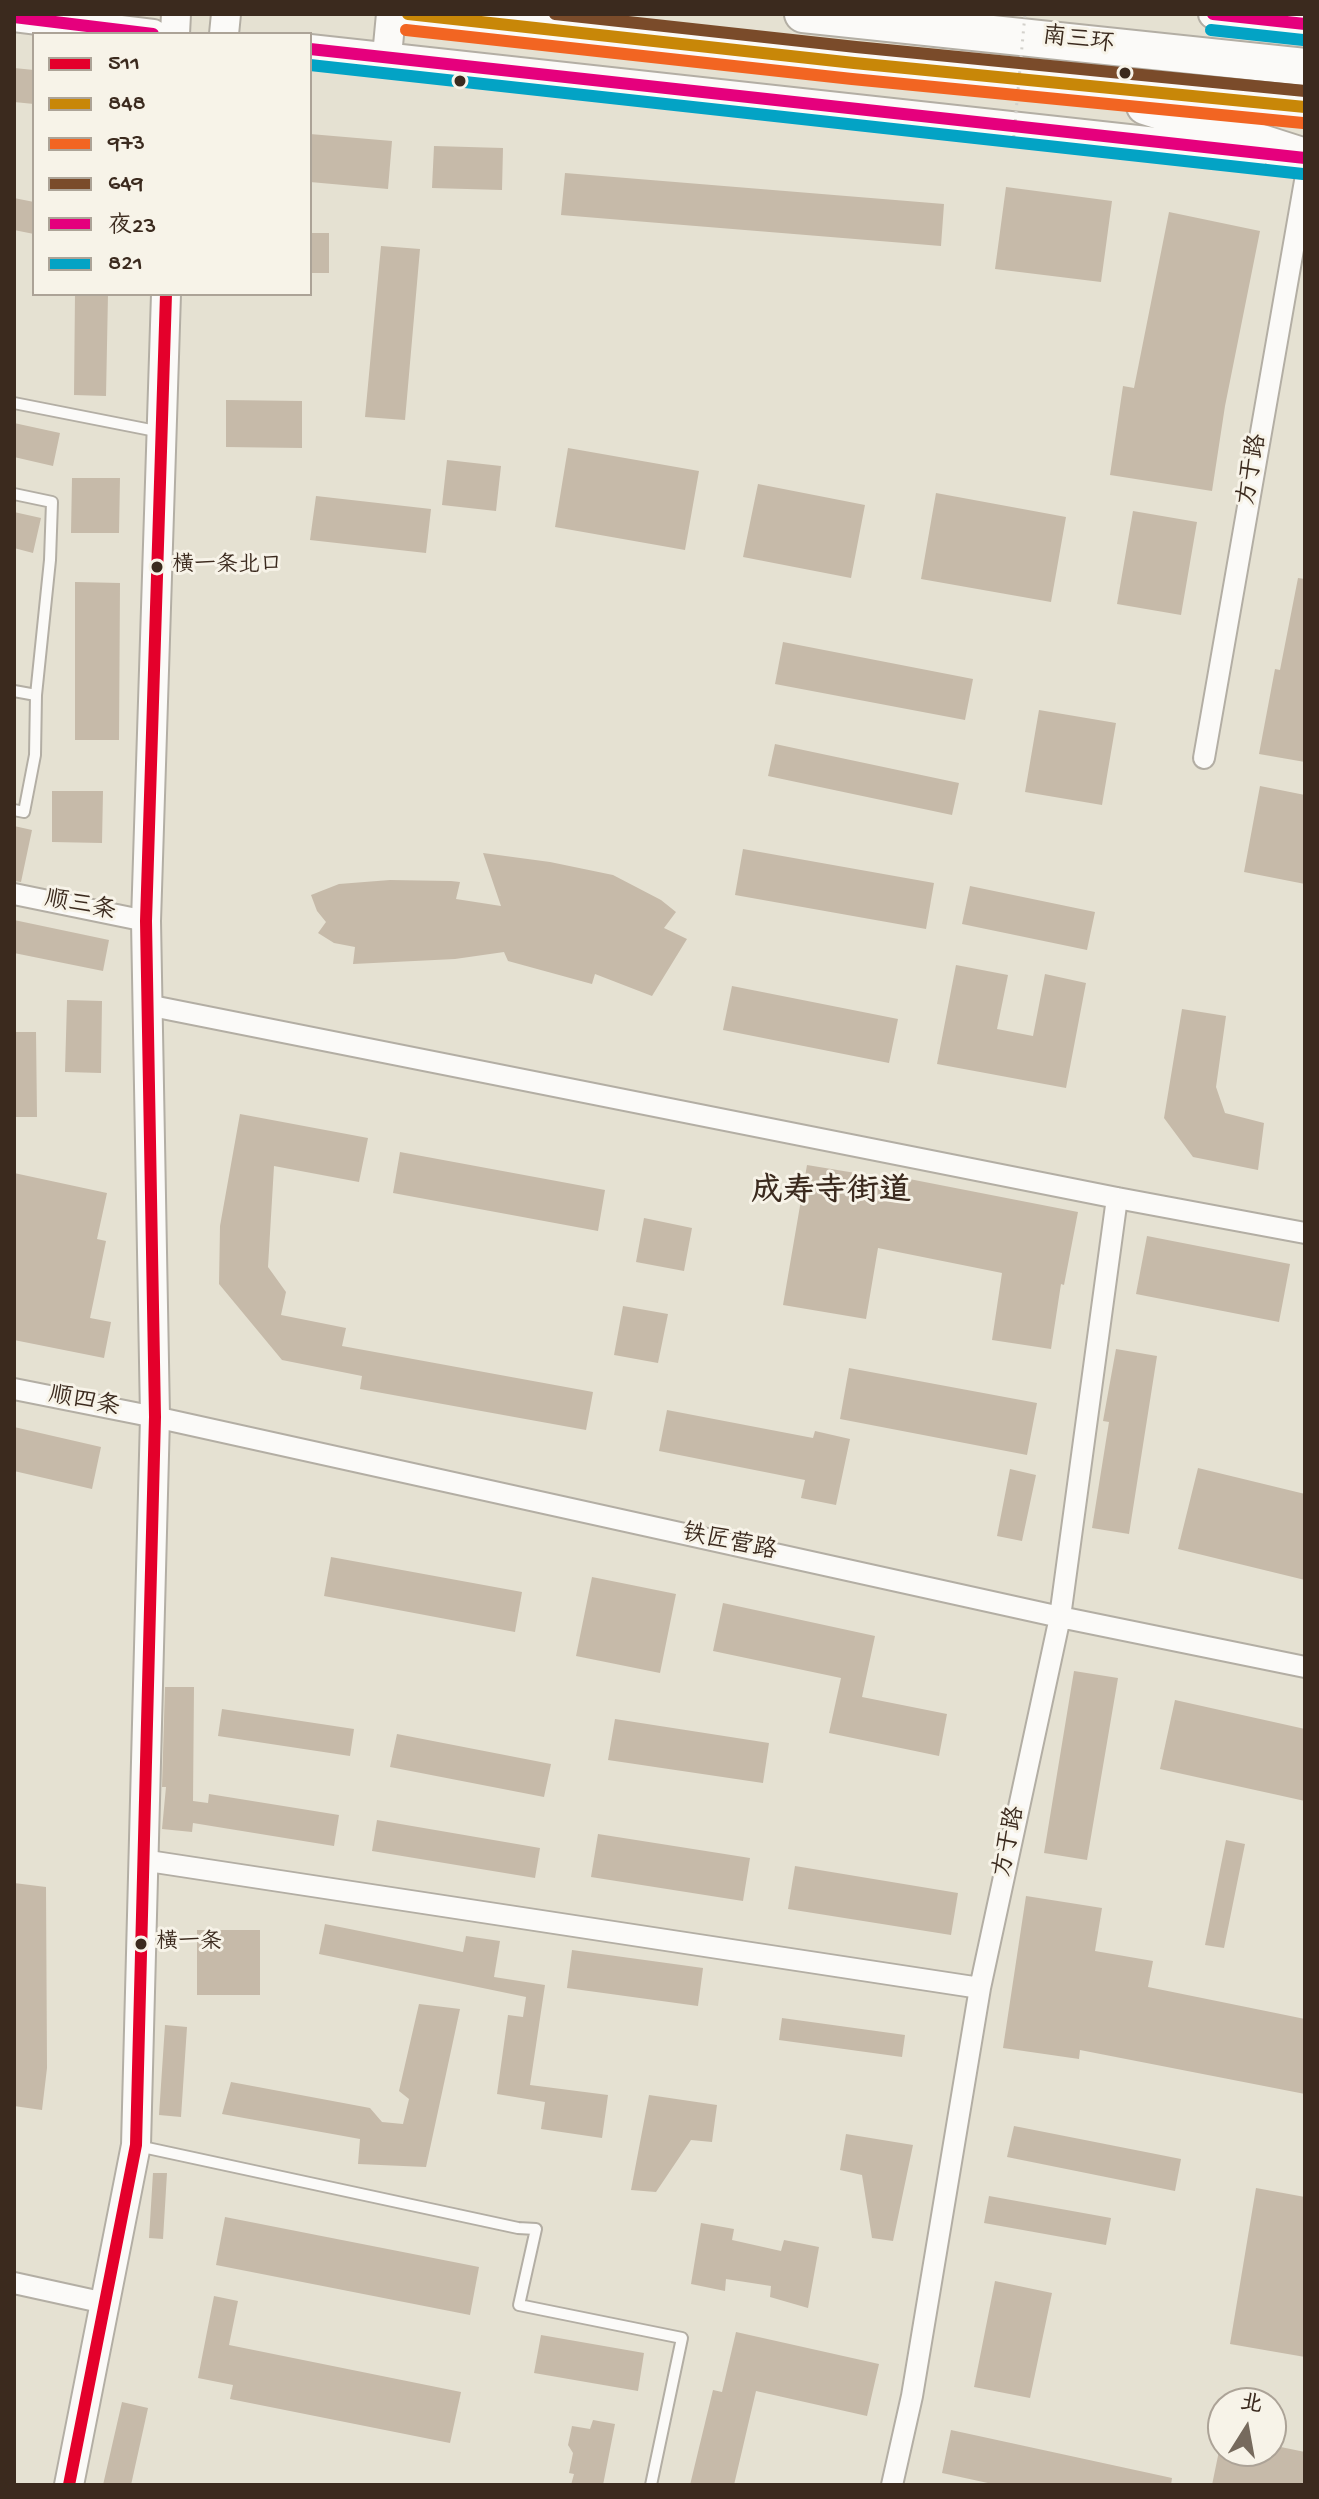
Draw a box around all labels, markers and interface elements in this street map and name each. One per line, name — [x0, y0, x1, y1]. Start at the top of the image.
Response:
street label: 南三环 — [1041, 23, 1115, 61]
legend — [32, 32, 312, 296]
text: 511 — [108, 50, 140, 79]
unlabelled marker — [1117, 65, 1133, 81]
unlabelled marker — [452, 73, 468, 89]
text: 848 — [108, 90, 146, 119]
text: 973 — [108, 130, 145, 159]
text: 649 — [108, 170, 144, 199]
text: 夜23 — [108, 213, 156, 242]
text: 821 — [108, 250, 143, 279]
street label: 方于路 — [1234, 432, 1274, 508]
place label: 横一条北口 — [172, 554, 282, 580]
marker: 横一条北口 — [149, 559, 165, 575]
street label: 顺三条 — [42, 886, 118, 928]
district label: 成寿寺街道 — [751, 1175, 911, 1213]
street label: 顺四条 — [46, 1382, 122, 1424]
street label: 铁匠营路 — [679, 1520, 779, 1568]
street label: 方于路 — [989, 1804, 1033, 1880]
place label: 横一条 — [156, 1931, 222, 1957]
marker: 横一条 — [133, 1936, 149, 1952]
north arrow — [1207, 2387, 1287, 2467]
text: 北 — [1238, 2391, 1264, 2420]

